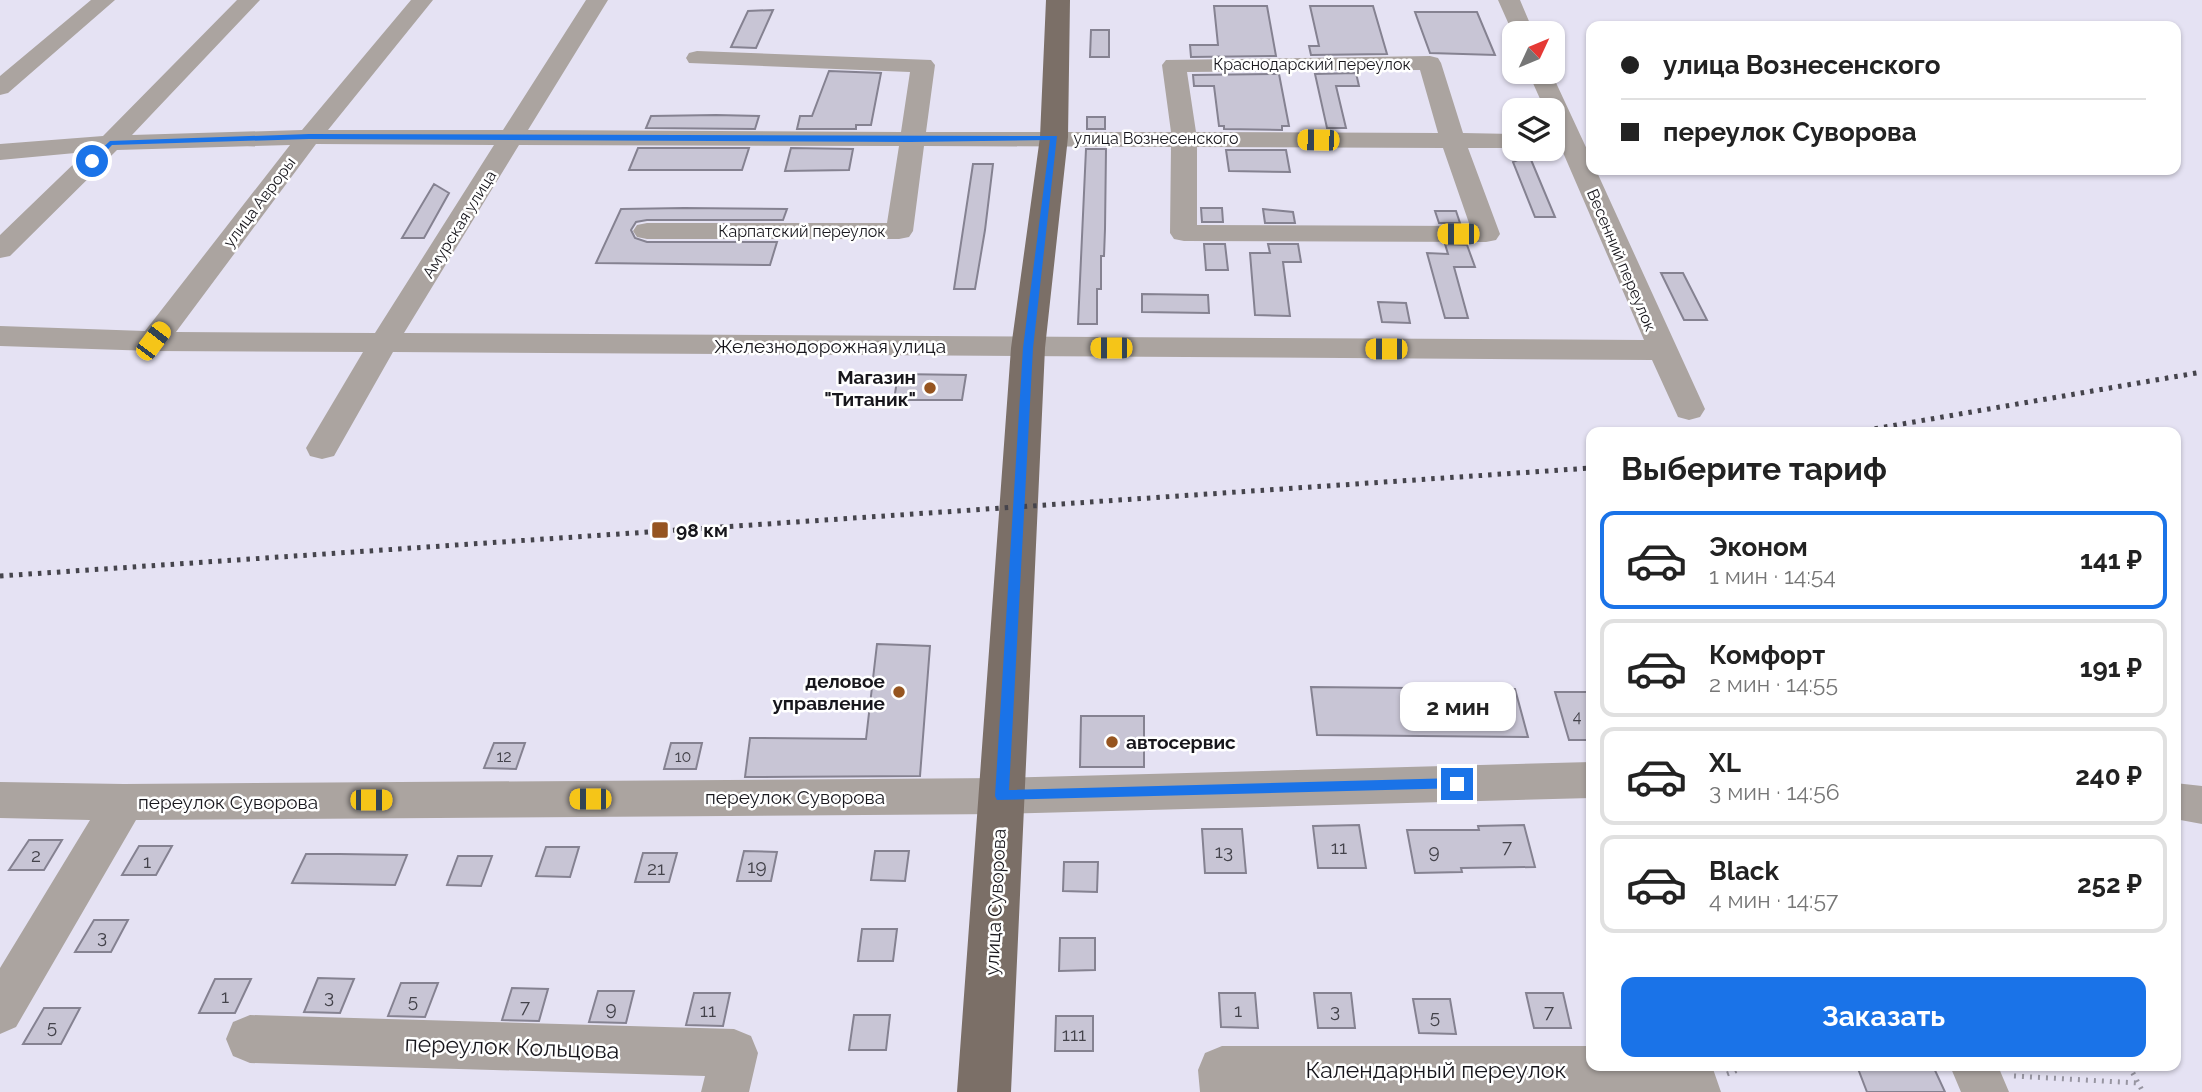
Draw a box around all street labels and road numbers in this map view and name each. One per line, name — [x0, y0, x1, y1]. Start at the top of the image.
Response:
street label: Краснодарский переулок — [1213, 55, 1411, 74]
street label: улица Вознесенского — [1073, 129, 1239, 148]
street label: улица Авроры — [219, 153, 300, 251]
street label: Амурская улица — [419, 167, 500, 282]
street label: Весенний переулок — [1583, 186, 1660, 334]
street label: Карпатский переулок — [718, 222, 886, 241]
street label: Железнодорожная улица — [714, 335, 946, 357]
street label: переулок Суворова — [705, 786, 885, 808]
street label: переулок Суворова — [138, 791, 318, 813]
street label: улица Суворова — [980, 828, 1010, 976]
street label: переулок Кольцова — [404, 1029, 620, 1064]
street label: Календарный переулок — [1306, 1056, 1566, 1083]

